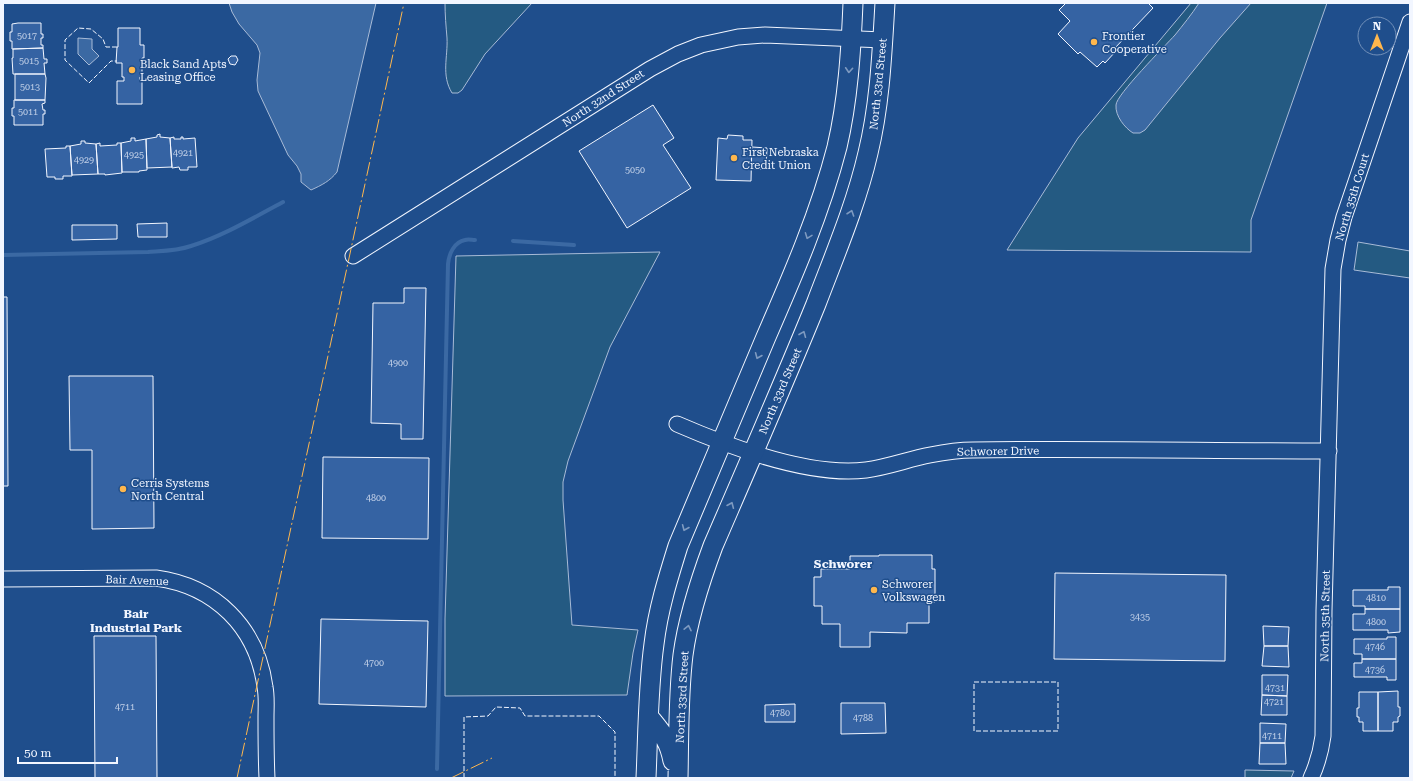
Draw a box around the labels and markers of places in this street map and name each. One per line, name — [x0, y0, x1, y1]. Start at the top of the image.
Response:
place label: Frontier Cooperative — [1102, 30, 1167, 56]
marker: Frontier Cooperative — [1089, 37, 1099, 47]
place label: Black Sand Apts Leasing Office — [140, 58, 226, 84]
marker: Black Sand Apts Leasing Office — [127, 65, 137, 75]
place label: First Nebraska Credit Union — [742, 146, 819, 172]
marker: First Nebraska Credit Union — [729, 153, 739, 163]
place label: Cerris Systems North Central — [131, 477, 209, 503]
marker: Cerris Systems North Central — [118, 484, 128, 494]
place label: Schworer Volkswagen — [882, 578, 945, 604]
marker: Schworer Volkswagen — [869, 585, 879, 595]

